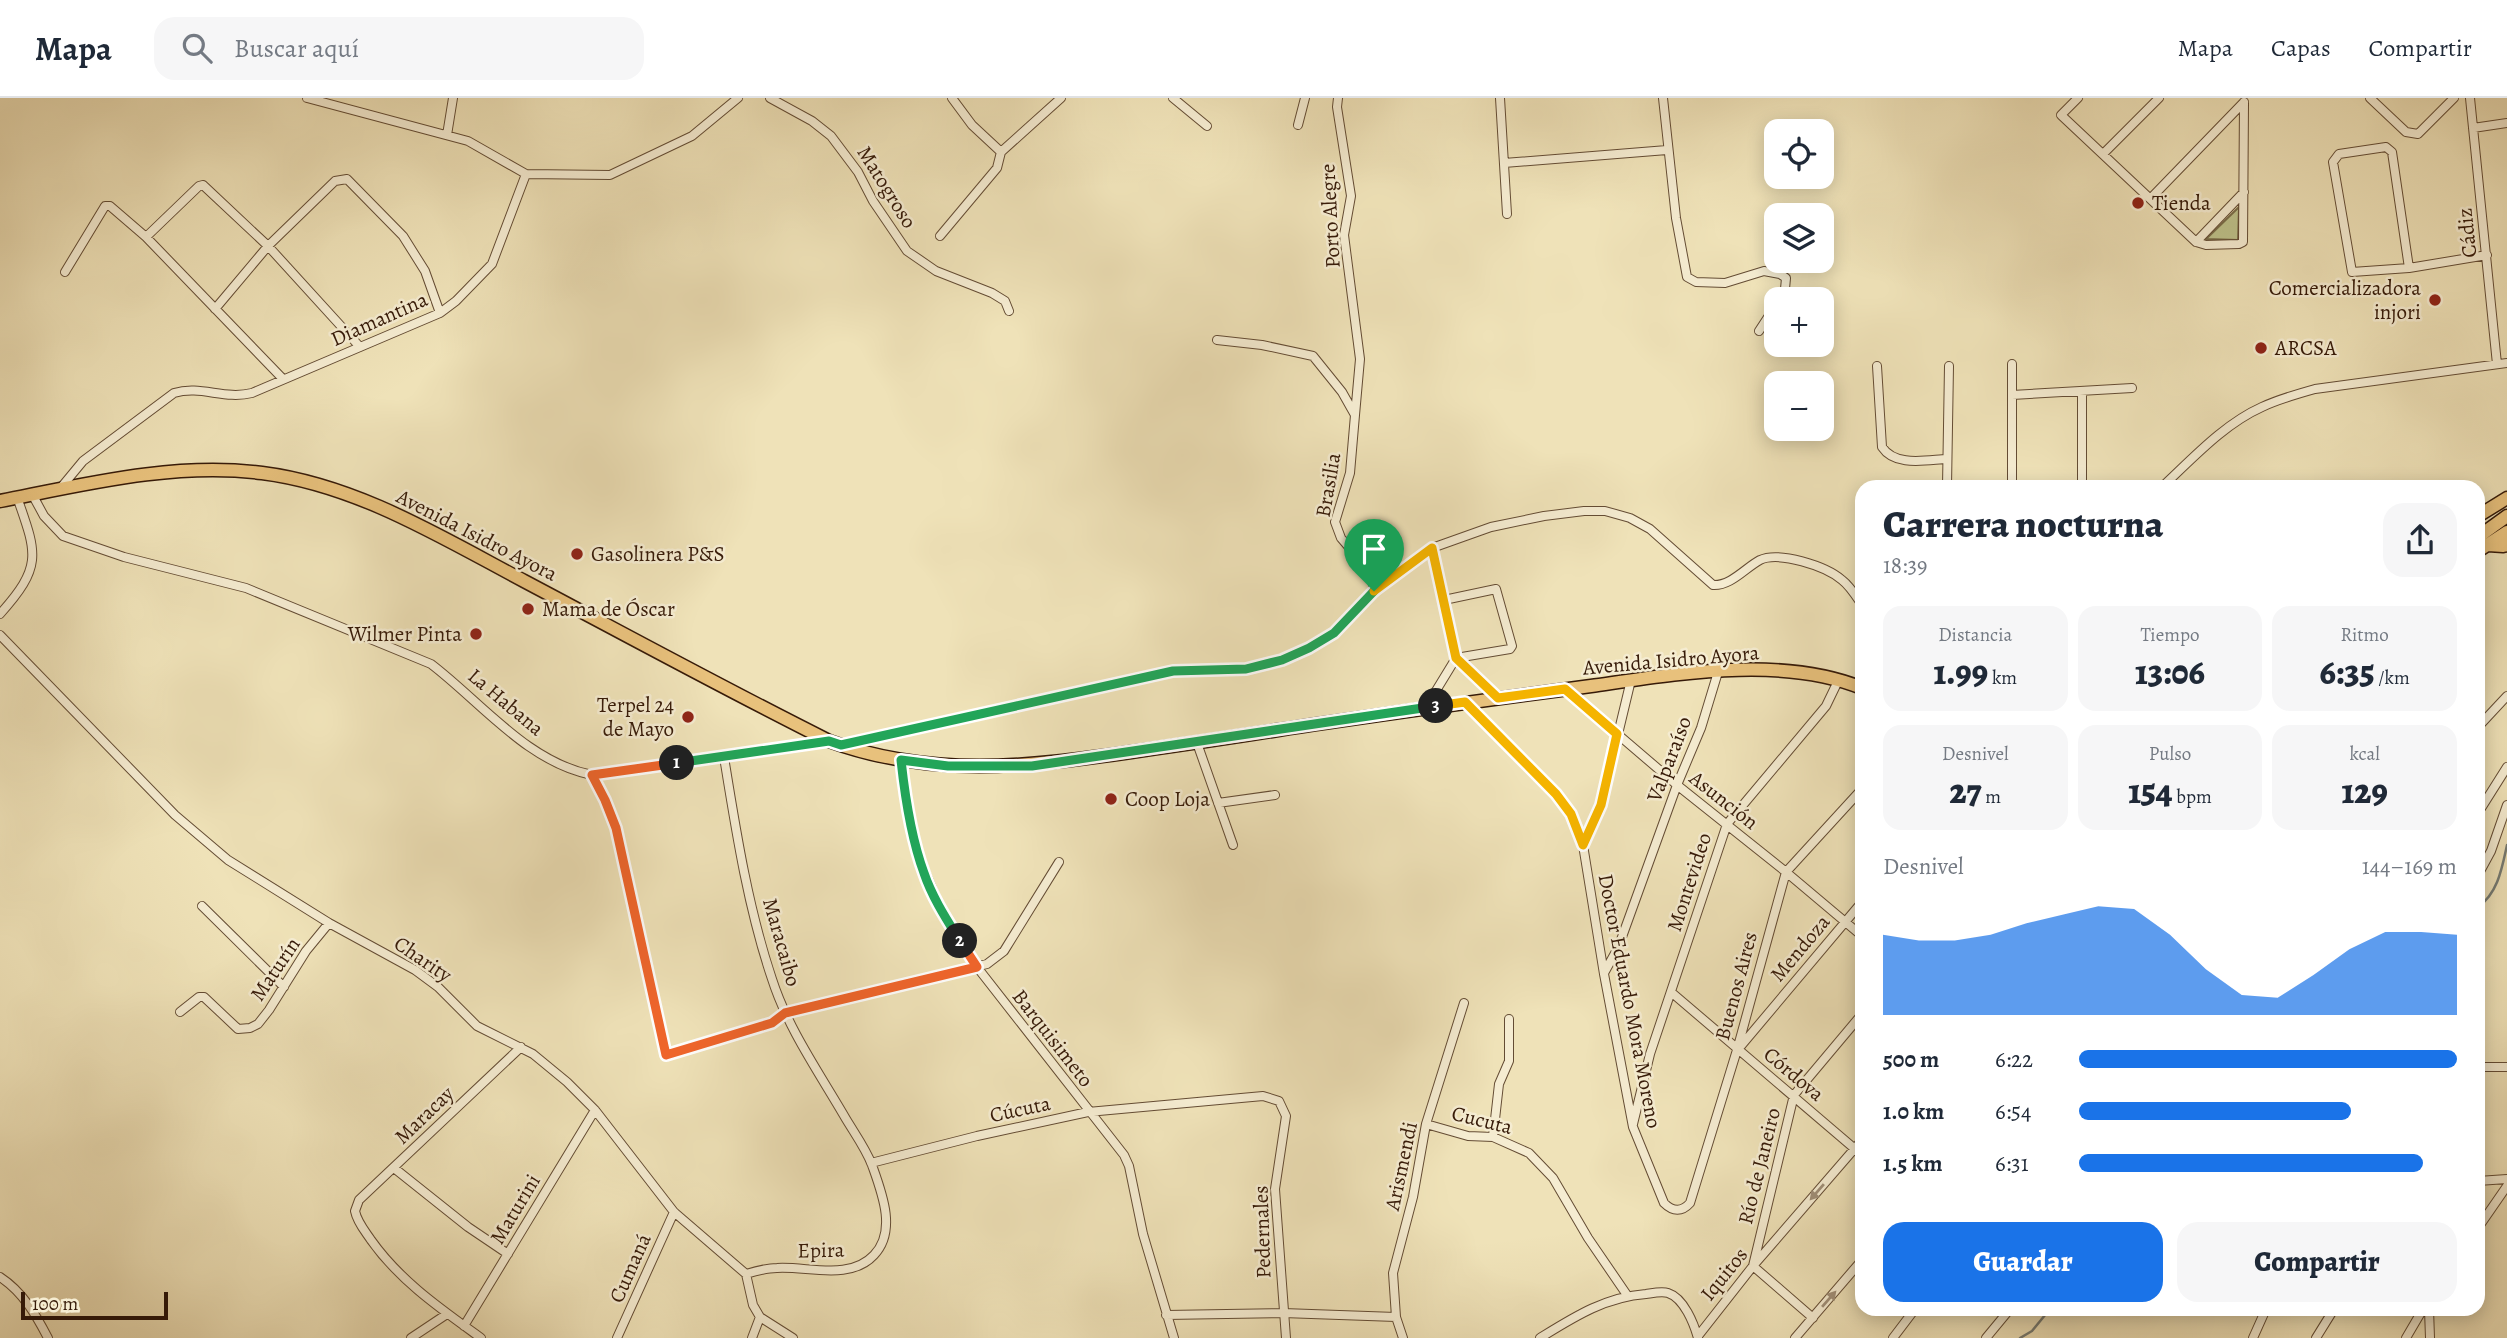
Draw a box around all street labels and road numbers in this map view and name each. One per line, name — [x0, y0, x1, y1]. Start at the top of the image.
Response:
street label: Matogroso — [851, 140, 923, 234]
street label: Porto Alegre — [1313, 163, 1347, 269]
street label: Cádiz — [2450, 207, 2484, 259]
street label: Diamantina — [326, 285, 432, 353]
street label: Brasilia — [1309, 450, 1347, 520]
street label: Avenida Isidro Ayora — [391, 482, 562, 588]
street label: Avenida Isidro Ayora — [1581, 638, 1761, 682]
street label: La Habana — [462, 662, 550, 742]
street label: Valparaíso — [1640, 712, 1698, 807]
street label: Asunción — [1683, 764, 1764, 836]
street label: Montevideo — [1660, 829, 1718, 935]
street label: Doctor Eduardo Mora Moreno — [1592, 872, 1668, 1130]
street label: Maracaibo — [756, 895, 808, 989]
street label: Mendoza — [1764, 908, 1836, 987]
street label: Charity — [388, 929, 458, 989]
street label: Buenos Aires — [1708, 929, 1764, 1043]
street label: Maturín — [244, 932, 306, 1006]
street label: Barquisimeto — [1006, 983, 1100, 1093]
street label: Córdova — [1758, 1040, 1830, 1108]
street label: Maracay — [388, 1079, 460, 1150]
street label: Cúcuta — [987, 1089, 1053, 1129]
street label: Cucuta — [1449, 1099, 1515, 1141]
street label: Río de Janeiro — [1731, 1105, 1787, 1227]
street label: Arismendi — [1378, 1119, 1424, 1214]
street label: Maturini — [483, 1169, 547, 1249]
street label: Pedernales — [1246, 1185, 1278, 1279]
street label: Cumaná — [602, 1229, 658, 1307]
street label: Epira — [797, 1236, 845, 1264]
street label: Iquitos — [1694, 1241, 1754, 1307]

